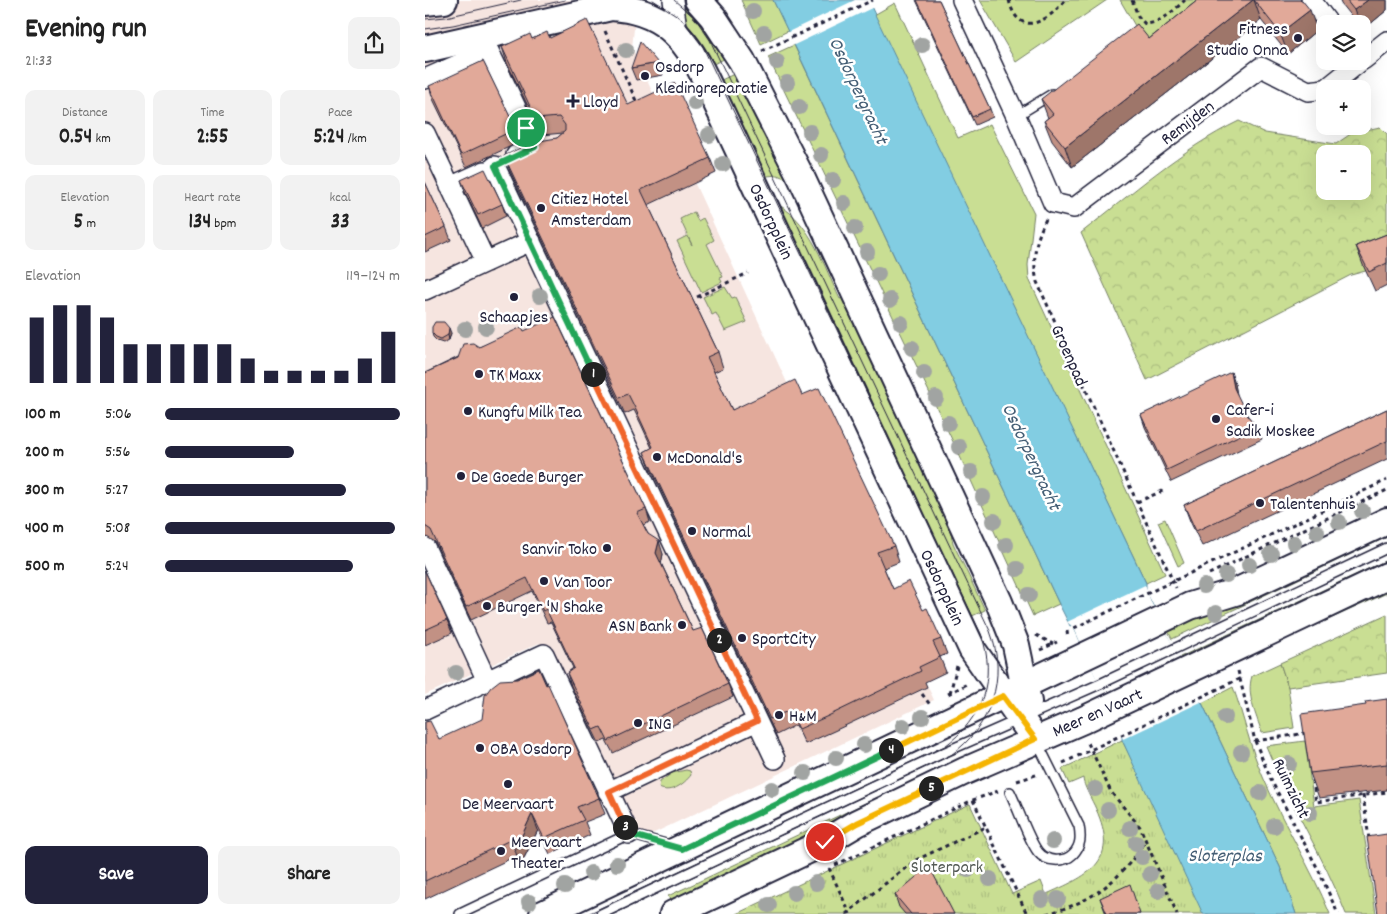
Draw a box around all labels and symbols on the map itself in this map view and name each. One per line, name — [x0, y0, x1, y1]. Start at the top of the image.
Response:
place label: Fitness Studio Onna — [1206, 18, 1289, 64]
marker: Fitness Studio Onna — [1292, 32, 1304, 44]
water label: Osdorpergracht — [820, 34, 894, 151]
place label: Osdorp Kledingreparatie — [655, 56, 768, 102]
marker: Osdorp Kledingreparatie — [639, 70, 651, 82]
place label: Lloyd — [583, 91, 618, 116]
marker: Lloyd — [567, 95, 579, 107]
street label: Remijden — [1156, 95, 1221, 153]
pin — [505, 107, 547, 149]
street label: Osdorpplein — [741, 180, 798, 264]
place label: Citiez Hotel Amsterdam — [551, 188, 631, 234]
marker: Citiez Hotel Amsterdam — [535, 202, 547, 214]
marker: Schaapjes — [508, 291, 520, 303]
place label: Schaapjes — [480, 306, 548, 331]
street label: Groenpad — [1043, 321, 1092, 391]
pin: 1 — [581, 362, 605, 386]
place label: TK Maxx — [489, 364, 541, 389]
marker: TK Maxx — [473, 368, 485, 380]
place label: Cafer-i Sadik Moskee — [1226, 399, 1315, 445]
water label: Osdorpergracht — [993, 400, 1067, 517]
place label: Kungfu Milk Tea — [478, 401, 582, 426]
marker: Kungfu Milk Tea — [462, 405, 474, 417]
marker: Cafer-i Sadik Moskee — [1210, 413, 1222, 425]
place label: McDonald's — [667, 447, 743, 472]
marker: McDonald's — [651, 451, 663, 463]
place label: De Goede Burger — [471, 466, 584, 491]
marker: De Goede Burger — [455, 470, 467, 482]
place label: Talentenhuis — [1270, 493, 1356, 518]
marker: Talentenhuis — [1254, 497, 1266, 509]
place label: Normal — [702, 521, 751, 546]
marker: Normal — [686, 525, 698, 537]
place label: Sanvir Toko — [522, 538, 597, 563]
marker: Sanvir Toko — [601, 542, 613, 554]
street label: Osdorpplein — [912, 546, 969, 630]
place label: Van Toor — [554, 571, 612, 596]
marker: Van Toor — [538, 575, 550, 587]
place label: Burger 'N Shake — [497, 596, 603, 621]
marker: Burger 'N Shake — [481, 600, 493, 612]
place label: ASN Bank — [609, 615, 672, 640]
marker: ASN Bank — [676, 619, 688, 631]
pin: 2 — [707, 628, 731, 652]
place label: SportCity — [752, 628, 816, 653]
marker: SportCity — [736, 632, 748, 644]
street label: Meer en Vaart — [1049, 683, 1147, 745]
place label: H&M — [789, 705, 817, 730]
marker: H&M — [773, 709, 785, 721]
place label: ING — [648, 713, 672, 738]
marker: ING — [632, 717, 644, 729]
place label: OBA Osdorp — [490, 738, 572, 763]
pin: 4 — [879, 738, 903, 762]
marker: OBA Osdorp — [474, 742, 486, 754]
street label: Ruimzicht — [1264, 755, 1315, 824]
pin: 5 — [919, 776, 943, 800]
marker: De Meervaart — [502, 778, 514, 790]
place label: De Meervaart — [462, 793, 554, 818]
pin: 3 — [613, 814, 637, 840]
pin — [804, 821, 846, 863]
place label: Meervaart Theater — [511, 831, 582, 877]
water label: Sloterplas — [1188, 844, 1263, 871]
marker: Meervaart Theater — [495, 845, 507, 857]
park label: Sloterpark — [911, 856, 983, 881]

